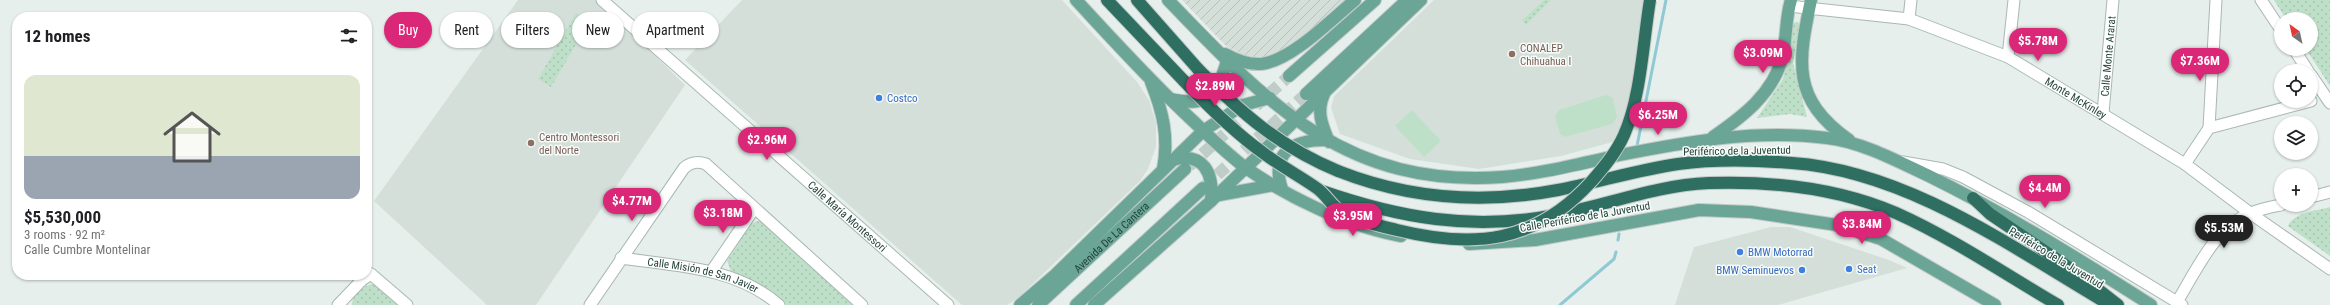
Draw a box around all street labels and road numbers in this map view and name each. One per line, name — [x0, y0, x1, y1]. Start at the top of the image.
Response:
street label: Calle Monte Ararat — [2098, 15, 2118, 97]
street label: Monte McKinley — [2043, 74, 2109, 122]
street label: Periférico de la Juventud — [1683, 144, 1791, 158]
street label: Calle María Montessori — [805, 178, 889, 254]
street label: Avenida De La Cantera — [1071, 199, 1152, 275]
street label: Calle Periférico de la Juventud — [1519, 199, 1651, 235]
street label: Periférico de la Juventud — [2006, 225, 2106, 291]
street label: Calle Misión de San Javier — [647, 255, 761, 296]

